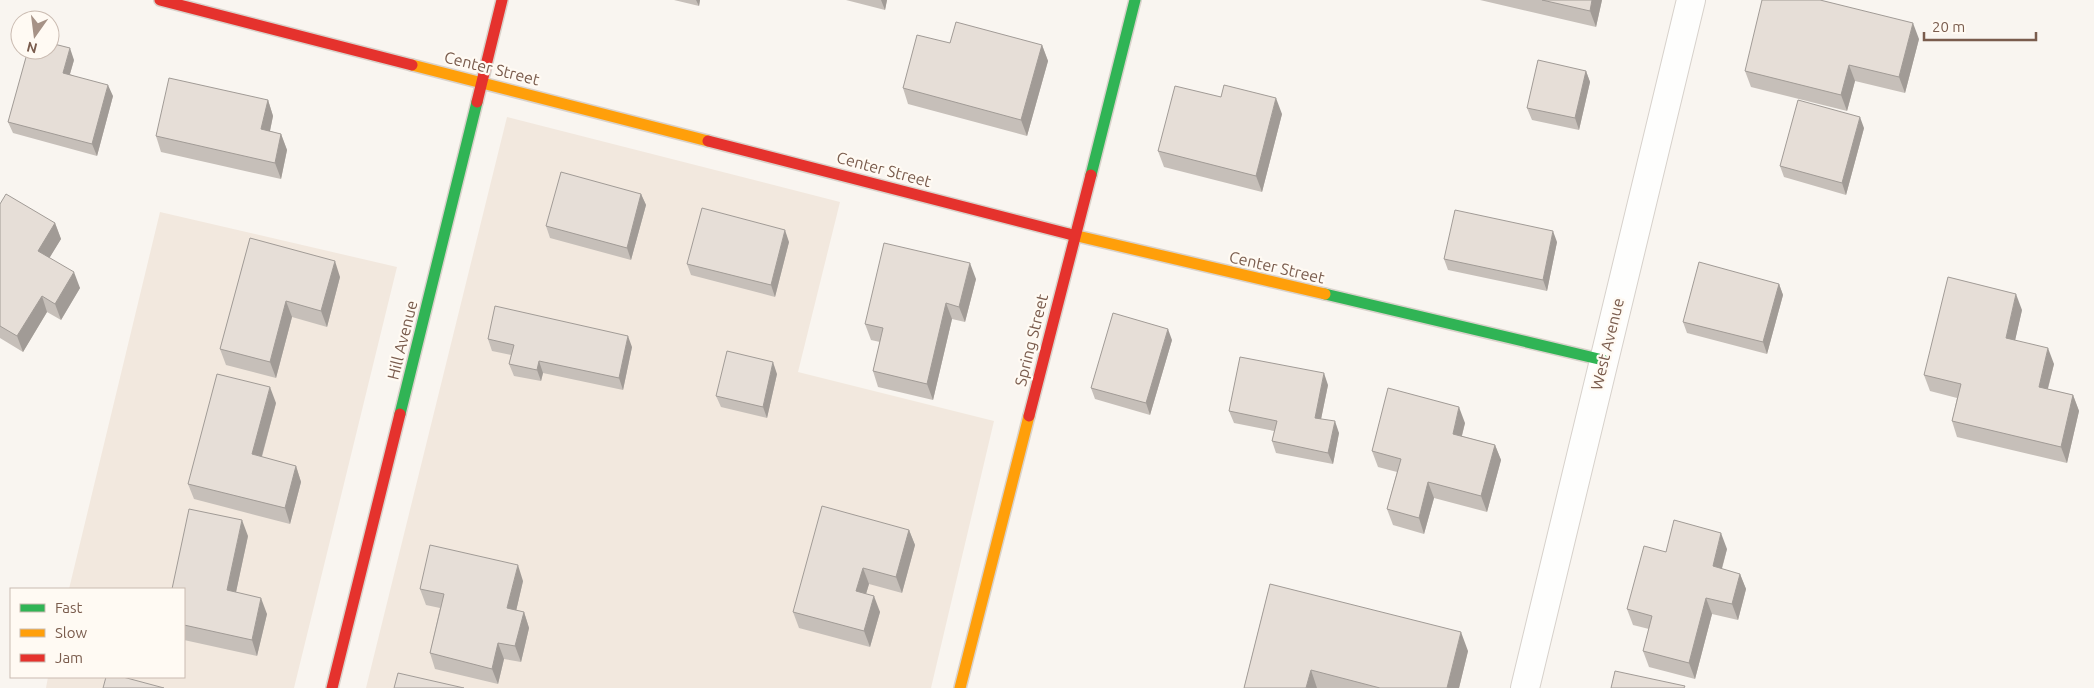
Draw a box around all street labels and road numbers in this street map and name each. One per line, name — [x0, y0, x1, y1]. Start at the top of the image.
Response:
street label: Center Street — [443, 48, 542, 89]
street label: Center Street — [835, 148, 934, 190]
street label: Center Street — [1228, 247, 1327, 287]
street label: Spring Street — [1011, 291, 1051, 388]
street label: West Avenue — [1587, 296, 1627, 392]
street label: Hill Avenue — [383, 299, 421, 381]

